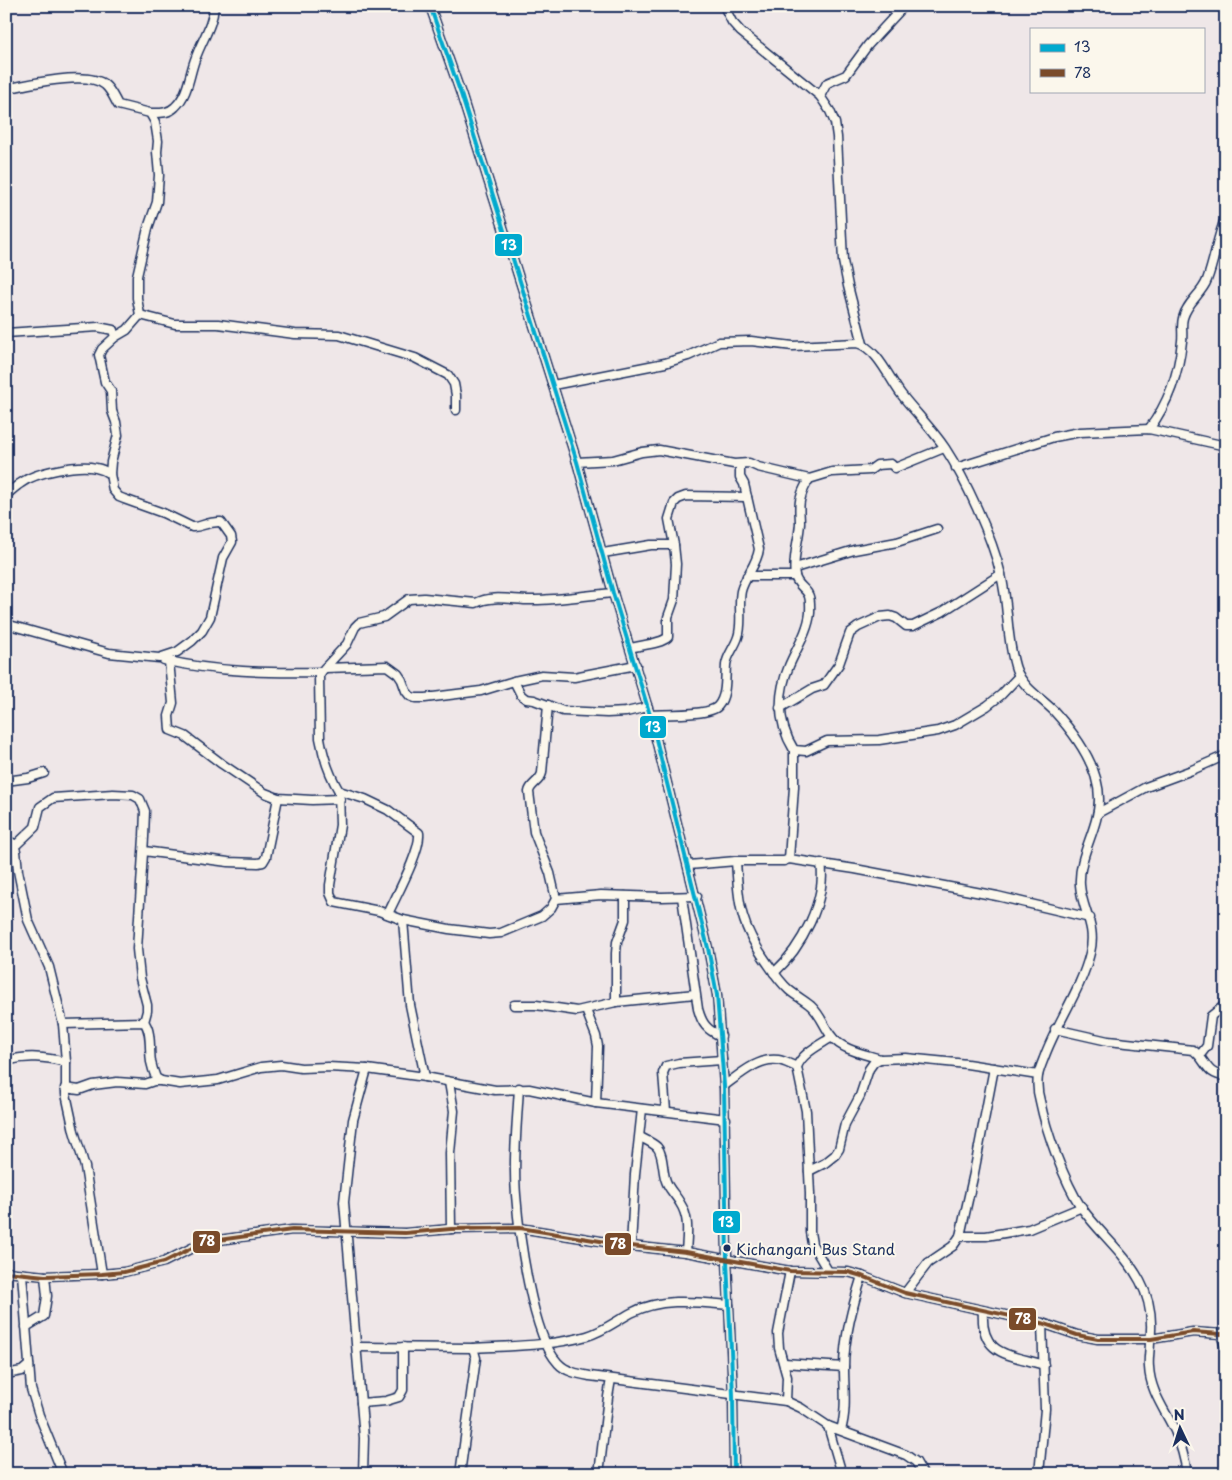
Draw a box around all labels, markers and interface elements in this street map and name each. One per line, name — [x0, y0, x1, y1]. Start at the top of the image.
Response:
legend — [1030, 28, 1204, 92]
text: 13 — [1074, 34, 1091, 57]
text: 78 — [1074, 60, 1092, 83]
line badge: 13 — [494, 233, 523, 257]
text: 13 — [501, 234, 517, 255]
line badge: 13 — [639, 715, 667, 739]
text: 13 — [645, 716, 661, 737]
line badge: 13 — [712, 1210, 741, 1234]
text: 13 — [718, 1211, 734, 1232]
line badge: 78 — [192, 1230, 221, 1254]
text: 78 — [199, 1230, 216, 1251]
line badge: 78 — [604, 1232, 632, 1256]
text: 78 — [610, 1233, 627, 1254]
place label: Kichangani Bus Stand — [736, 1237, 895, 1260]
marker: Kichangani Bus Stand — [722, 1243, 732, 1253]
line badge: 78 — [1008, 1307, 1037, 1331]
text: 78 — [1015, 1308, 1032, 1329]
north arrow — [1154, 1402, 1204, 1452]
text: N — [1173, 1404, 1185, 1425]

